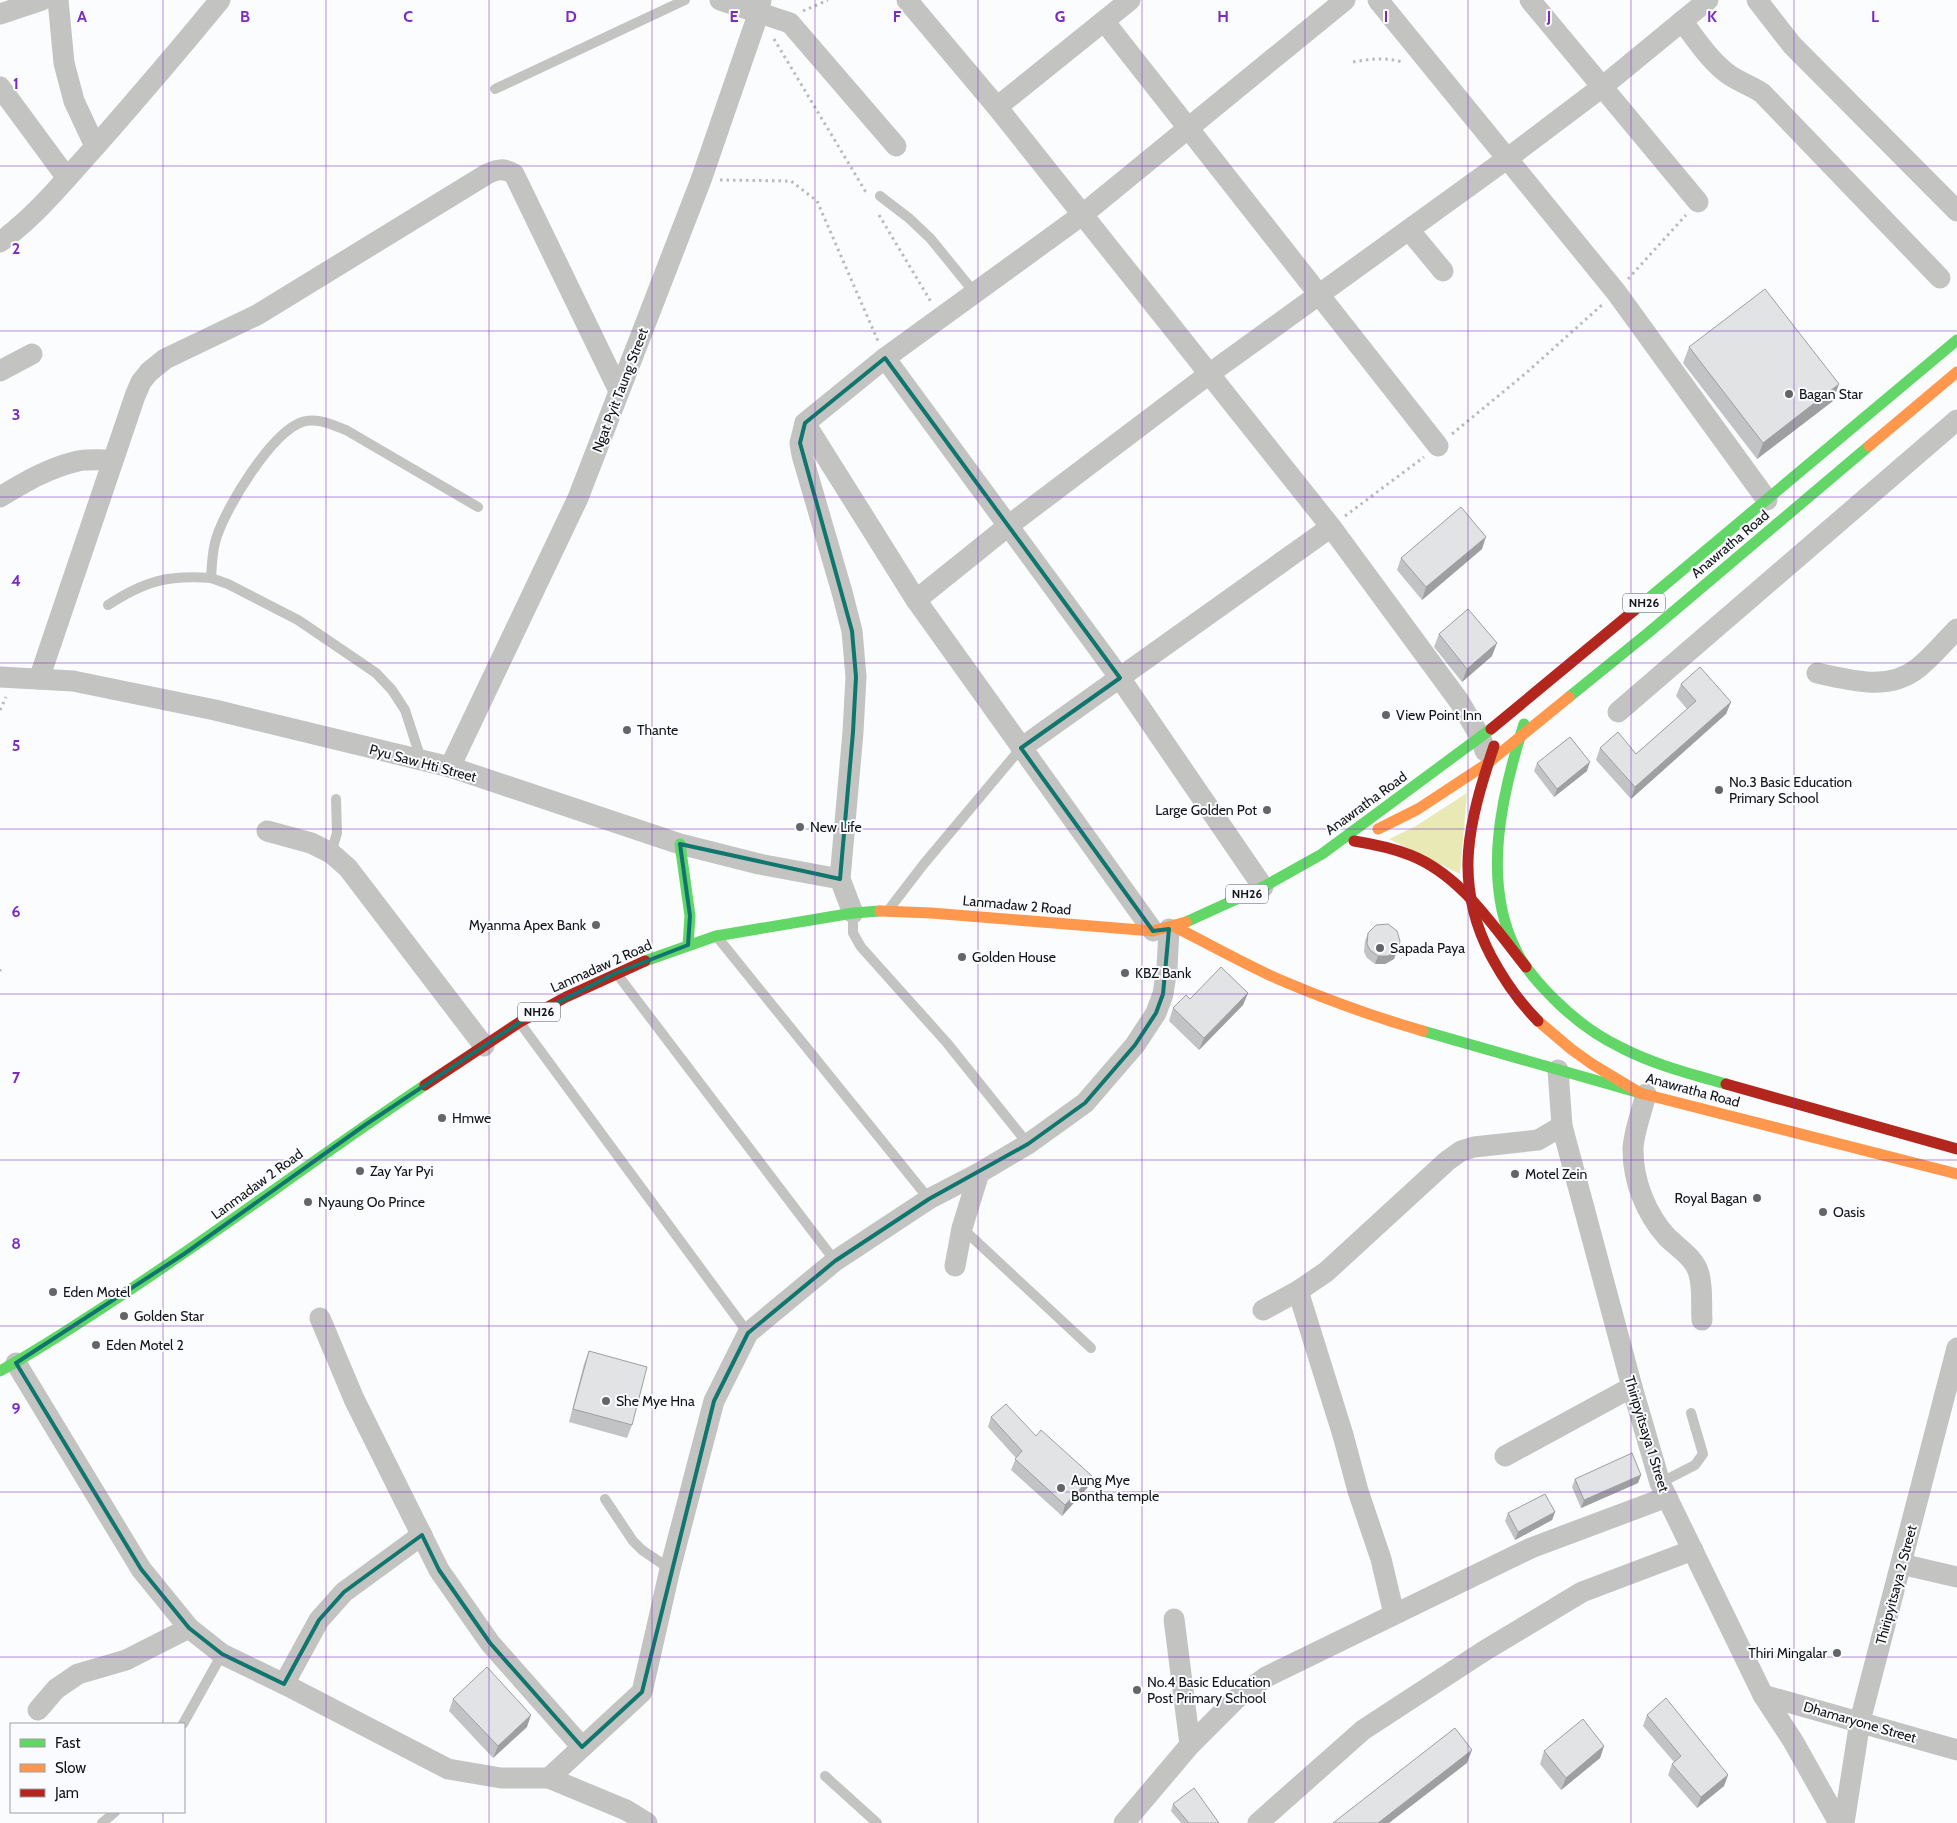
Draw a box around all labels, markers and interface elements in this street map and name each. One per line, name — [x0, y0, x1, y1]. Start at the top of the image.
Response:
text: A — [77, 7, 87, 26]
text: B — [240, 7, 250, 26]
text: C — [403, 7, 413, 26]
text: D — [565, 7, 577, 26]
text: E — [729, 7, 739, 26]
text: F — [893, 7, 902, 26]
text: G — [1055, 7, 1065, 26]
text: H — [1217, 7, 1229, 26]
text: I — [1384, 7, 1388, 26]
text: J — [1546, 7, 1551, 26]
text: K — [1707, 7, 1717, 26]
text: L — [1871, 7, 1879, 26]
text: 1 — [13, 74, 19, 93]
text: 2 — [12, 239, 20, 258]
street label: Ngat Pyit Taung Street — [588, 325, 652, 455]
place label: Bagan Star — [1799, 385, 1863, 403]
marker: Bagan Star — [1783, 388, 1795, 400]
text: 3 — [12, 405, 20, 424]
street label: Anawratha Road — [1687, 506, 1773, 582]
text: 4 — [11, 571, 21, 590]
road number: NH26 — [1623, 594, 1665, 612]
place label: View Point Inn — [1396, 706, 1482, 724]
marker: View Point Inn — [1380, 709, 1392, 721]
place label: Thante — [637, 721, 678, 739]
marker: Thante — [621, 724, 633, 736]
text: 5 — [12, 736, 20, 755]
street label: Pyu Saw Hti Street — [367, 740, 479, 786]
street label: Anawratha Road — [1322, 767, 1410, 839]
place label: No.3 Basic Education Primary School — [1729, 773, 1852, 807]
marker: No.3 Basic Education Primary School — [1713, 784, 1725, 796]
place label: Large Golden Pot — [1155, 801, 1257, 819]
marker: Large Golden Pot — [1261, 804, 1273, 816]
place label: New Life — [810, 818, 862, 836]
marker: New Life — [794, 821, 806, 833]
road number: NH26 — [1226, 884, 1268, 904]
street label: Lanmadaw 2 Road — [962, 891, 1072, 919]
text: 6 — [12, 902, 21, 921]
place label: Myanma Apex Bank — [469, 916, 587, 934]
marker: Myanma Apex Bank — [590, 919, 602, 931]
street label: Lanmadaw 2 Road — [548, 936, 654, 996]
place label: Sapada Paya — [1390, 939, 1465, 957]
marker: Sapada Paya — [1374, 942, 1386, 954]
place label: Golden House — [972, 948, 1056, 966]
marker: Golden House — [956, 951, 968, 963]
place label: KBZ Bank — [1135, 964, 1192, 982]
marker: KBZ Bank — [1119, 967, 1131, 979]
road number: NH26 — [518, 1002, 560, 1022]
text: 7 — [12, 1068, 21, 1087]
street label: Anawratha Road — [1644, 1069, 1742, 1111]
place label: Hmwe — [452, 1109, 491, 1127]
marker: Hmwe — [436, 1112, 448, 1124]
street label: Lanmadaw 2 Road — [208, 1145, 306, 1223]
place label: Zay Yar Pyi — [370, 1162, 434, 1180]
marker: Zay Yar Pyi — [354, 1165, 366, 1177]
place label: Motel Zein — [1525, 1165, 1588, 1183]
marker: Motel Zein — [1509, 1168, 1521, 1180]
place label: Royal Bagan — [1675, 1189, 1747, 1207]
marker: Royal Bagan — [1751, 1192, 1763, 1204]
place label: Nyaung Oo Prince — [318, 1193, 425, 1211]
marker: Nyaung Oo Prince — [302, 1196, 314, 1208]
place label: Oasis — [1833, 1203, 1865, 1221]
marker: Oasis — [1817, 1206, 1829, 1218]
text: 8 — [11, 1234, 21, 1253]
place label: Eden Motel — [63, 1283, 131, 1301]
marker: Eden Motel — [47, 1286, 59, 1298]
place label: Golden Star — [134, 1307, 205, 1325]
marker: Golden Star — [118, 1310, 130, 1322]
place label: Eden Motel 2 — [106, 1336, 184, 1354]
marker: Eden Motel 2 — [90, 1339, 102, 1351]
street label: Thiripyitsaya 1 Street — [1621, 1374, 1673, 1495]
place label: She Mye Hna — [616, 1392, 695, 1410]
marker: She Mye Hna — [600, 1395, 612, 1407]
text: 9 — [12, 1399, 21, 1418]
place label: Aung Mye Bontha temple — [1071, 1471, 1159, 1505]
marker: Aung Mye Bontha temple — [1055, 1482, 1067, 1494]
street label: Thiripyitsaya 2 Street — [1871, 1523, 1921, 1647]
place label: Thiri Mingalar — [1748, 1644, 1828, 1662]
marker: Thiri Mingalar — [1831, 1647, 1843, 1659]
place label: No.4 Basic Education Post Primary School — [1147, 1673, 1271, 1707]
marker: No.4 Basic Education Post Primary School — [1131, 1684, 1143, 1696]
street label: Dhamaryone Street — [1801, 1697, 1919, 1747]
legend — [10, 1723, 185, 1813]
text: Fast — [55, 1734, 80, 1752]
text: Slow — [55, 1759, 86, 1777]
text: Jam — [54, 1784, 79, 1802]

